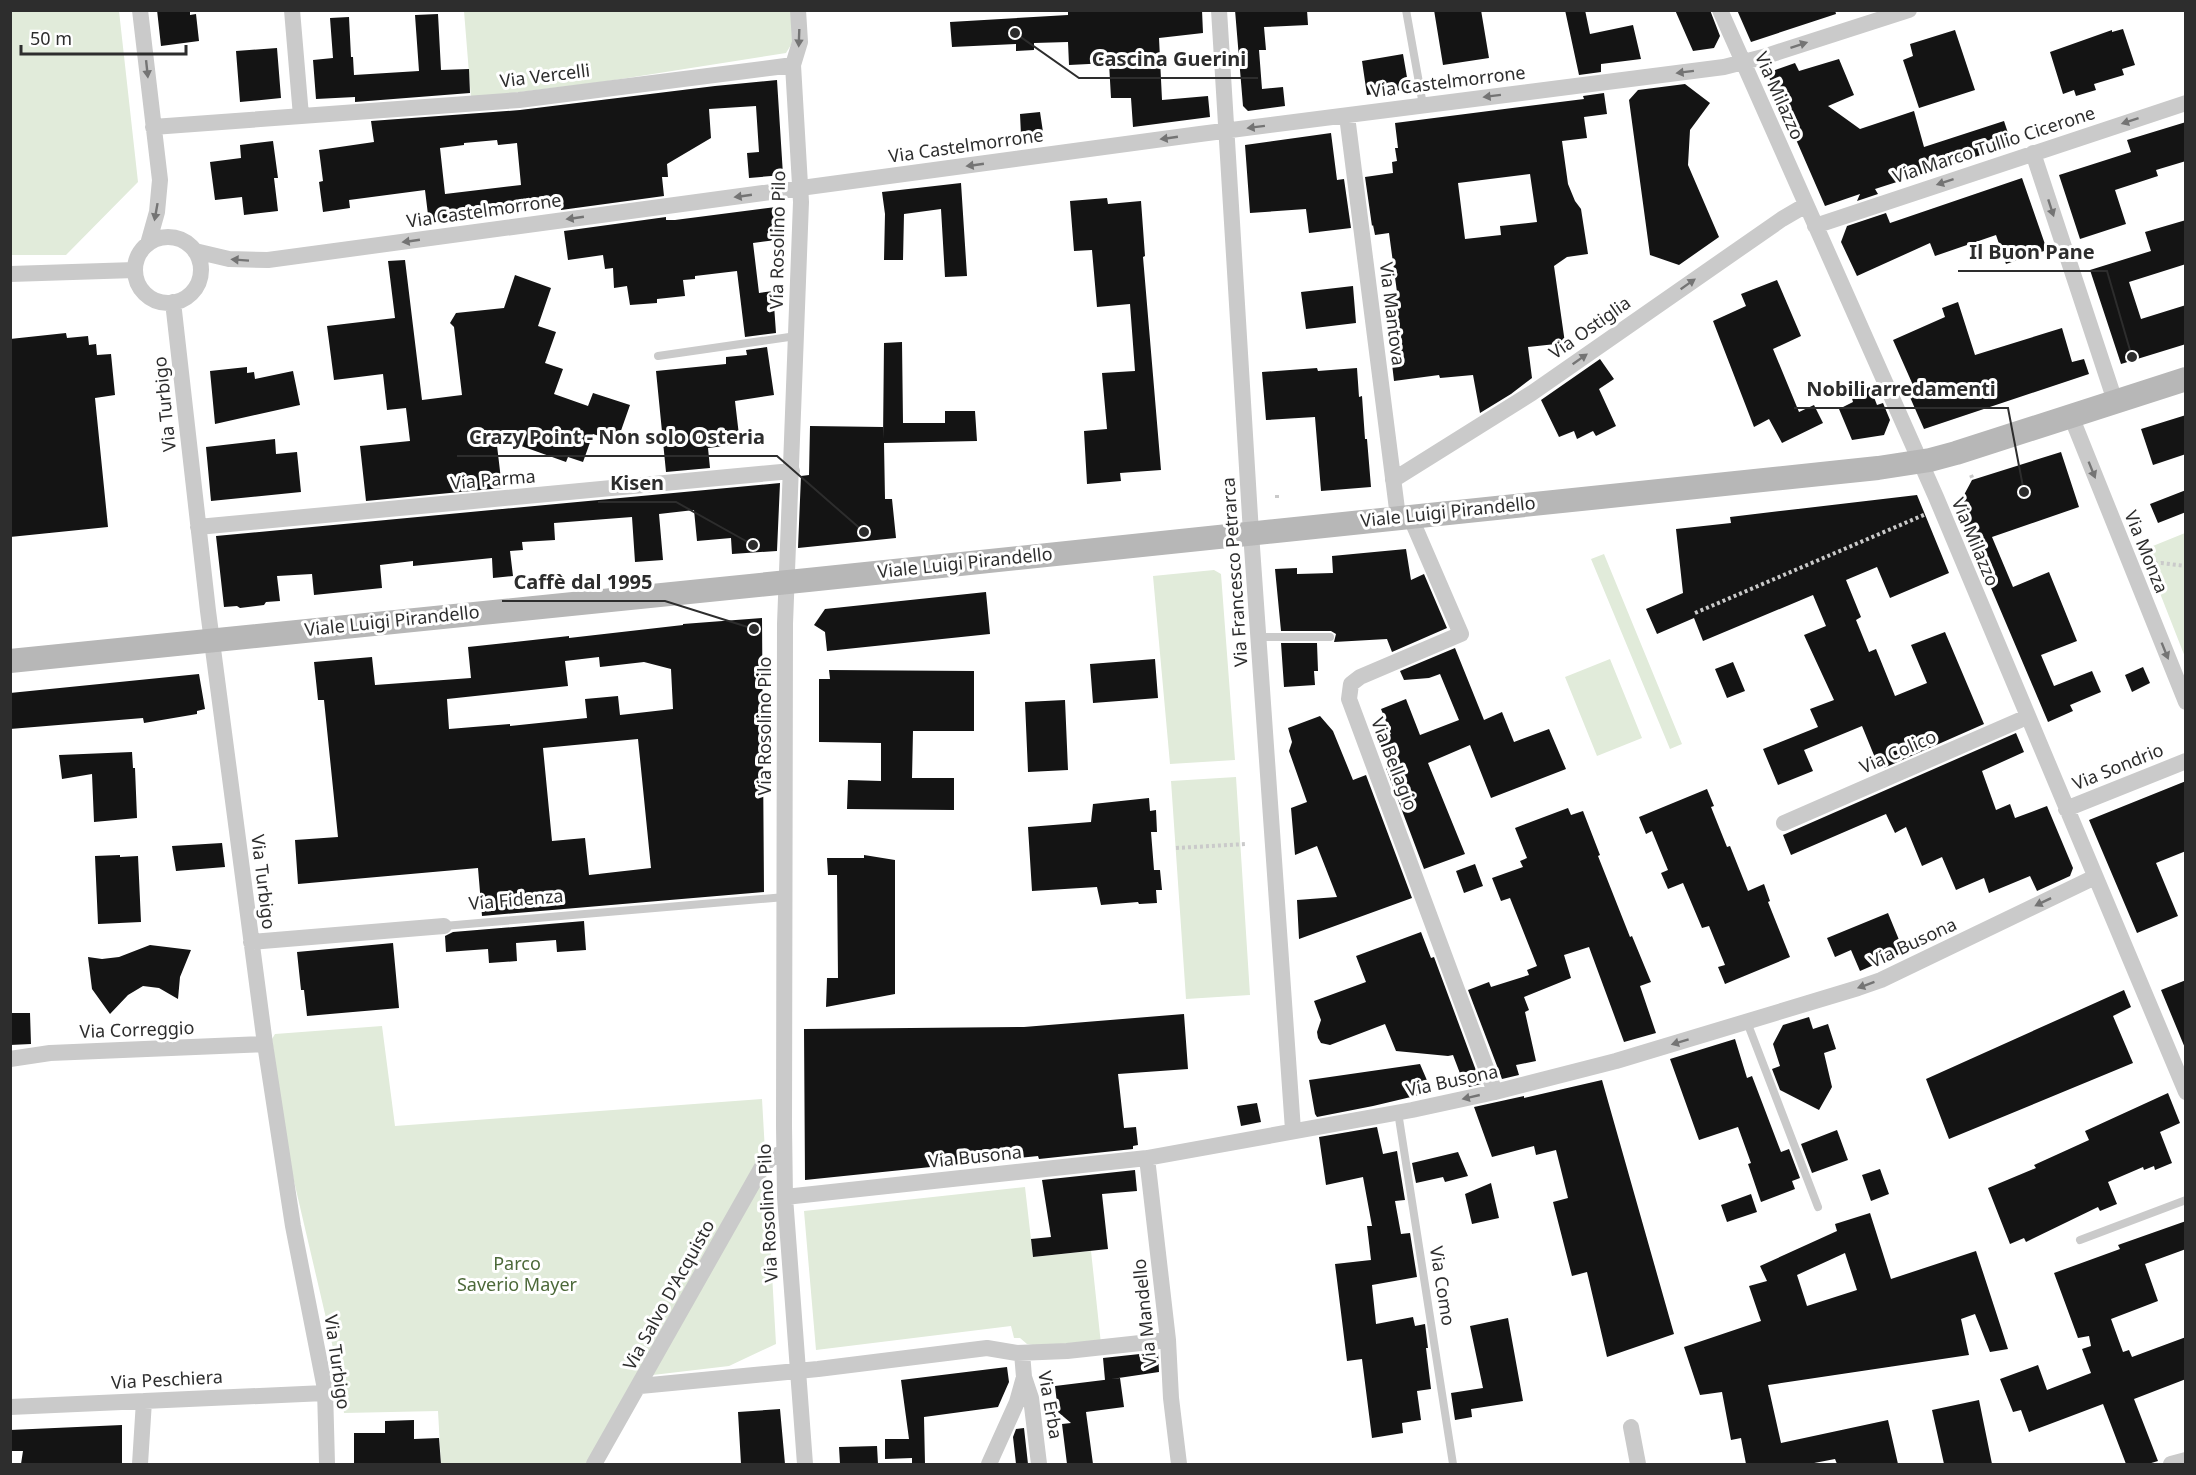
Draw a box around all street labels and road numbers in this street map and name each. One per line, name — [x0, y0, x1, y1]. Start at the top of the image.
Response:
street label: Via Milazzo — [1750, 48, 1810, 143]
street label: Via Vercelli — [498, 58, 591, 92]
street label: Via Castelmorrone — [1369, 60, 1527, 102]
street label: Via Marco Tullio Cicerone — [1889, 100, 2098, 188]
street label: Via Castelmorrone — [887, 122, 1045, 168]
street label: Via Rosolino Pilo — [764, 170, 790, 310]
street label: Via Castelmorrone — [405, 187, 563, 233]
street label: Via Mantova — [1375, 261, 1411, 367]
street label: Via Ostiglia — [1544, 290, 1635, 364]
street label: Via Turbigo — [147, 355, 181, 453]
street label: Via Parma — [449, 463, 537, 495]
street label: Via Francesco Petrarca — [1215, 476, 1253, 668]
street label: Viale Luigi Pirandello — [1359, 490, 1537, 532]
street label: Via Milazzo — [1947, 494, 2005, 589]
street label: Via Monza — [2119, 507, 2174, 597]
street label: Viale Luigi Pirandello — [876, 541, 1054, 583]
street label: Viale Luigi Pirandello — [303, 599, 481, 641]
street label: Via Rosolino Pilo — [752, 657, 776, 795]
street label: Via Bellagio — [1366, 714, 1424, 814]
street label: Via Colico — [1856, 724, 1940, 779]
street label: Via Sondrio — [2069, 737, 2167, 795]
street label: Via Turbigo — [246, 833, 282, 931]
street label: Via Fidenza — [467, 883, 564, 915]
street label: Via Busona — [1865, 911, 1960, 973]
street label: Via Correggio — [79, 1015, 195, 1043]
street label: Via Busona — [1403, 1059, 1500, 1102]
street label: Via Busona — [927, 1139, 1023, 1173]
street label: Via Rosolino Pilo — [751, 1143, 783, 1283]
street label: Via Salvo D'Acquisto — [617, 1215, 719, 1374]
street label: Via Como — [1425, 1244, 1461, 1327]
street label: Via Mandello — [1126, 1258, 1162, 1369]
street label: Via Turbigo — [319, 1313, 357, 1411]
street label: Via Peschiera — [111, 1364, 223, 1394]
street label: Via Erba — [1033, 1369, 1069, 1441]

